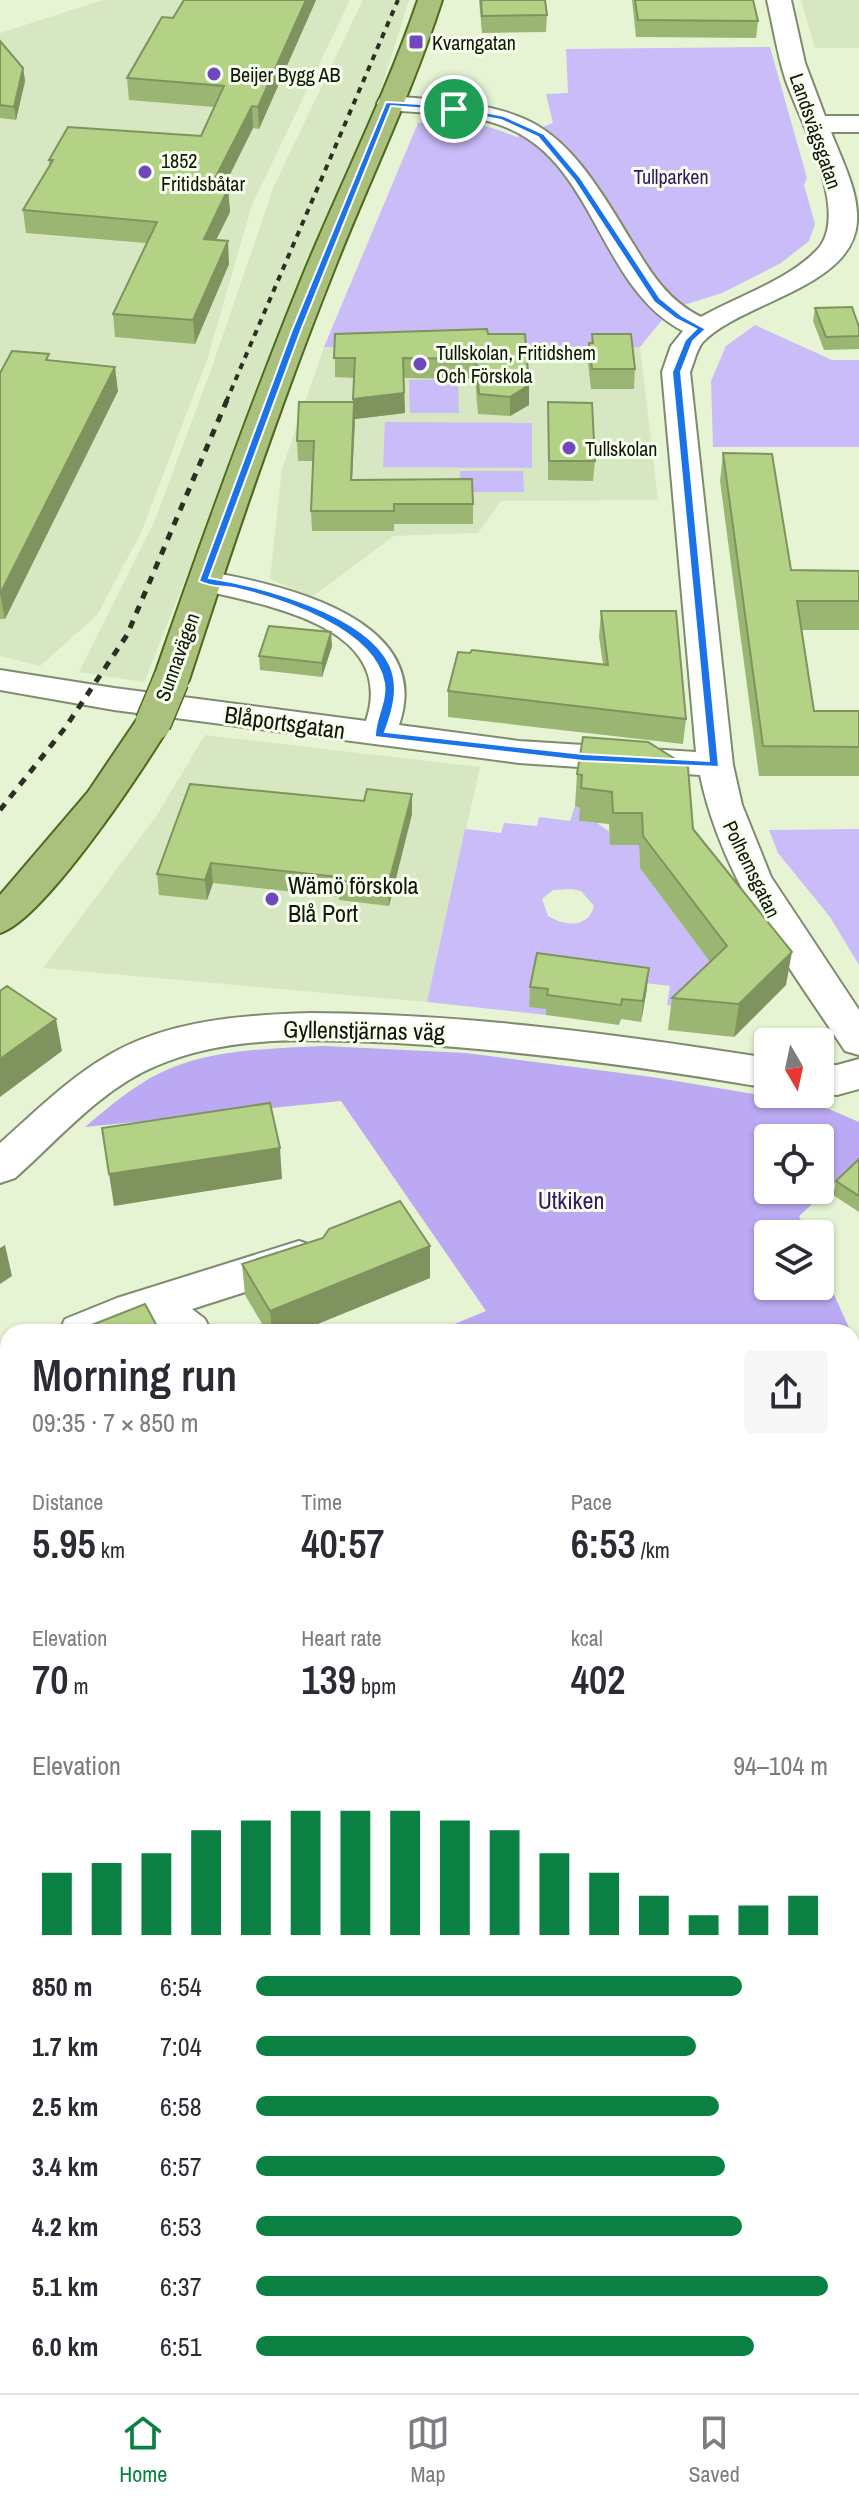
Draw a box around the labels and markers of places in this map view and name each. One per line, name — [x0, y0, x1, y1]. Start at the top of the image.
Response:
place label: Kvarngatan — [432, 29, 516, 56]
marker: Kvarngatan — [407, 33, 425, 51]
place label: Beijer Bygg AB — [230, 61, 340, 88]
marker: Beijer Bygg AB — [205, 65, 223, 83]
pin — [420, 75, 488, 143]
place label: 1852 Fritidsbåtar — [161, 147, 245, 197]
marker: 1852 Fritidsbåtar — [136, 163, 154, 181]
place label: Tullskolan, Fritidshem Och Förskola — [436, 339, 596, 389]
marker: Tullskolan, Fritidshem Och Förskola — [411, 355, 429, 373]
place label: Tullskolan — [585, 435, 657, 462]
marker: Tullskolan — [560, 439, 578, 457]
place label: Wämö förskola Blå Port — [288, 869, 419, 929]
marker: Wämö förskola Blå Port — [263, 890, 281, 908]

